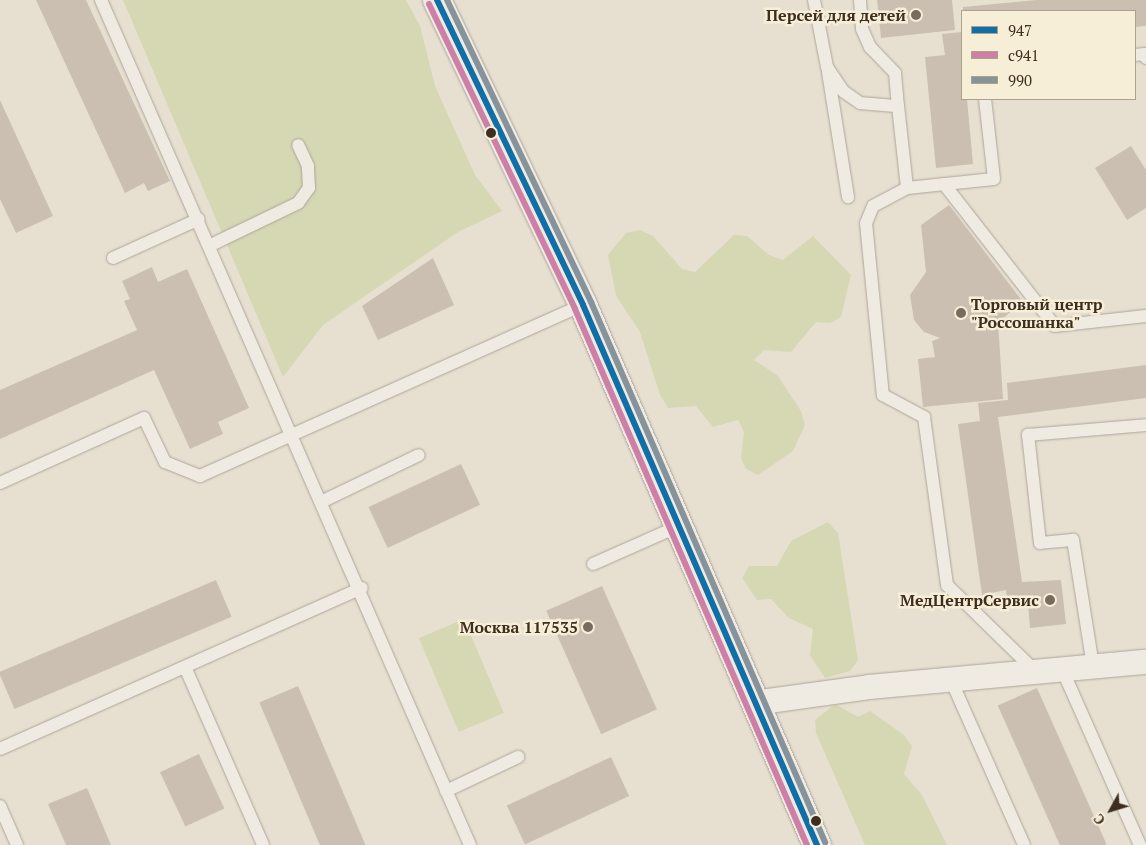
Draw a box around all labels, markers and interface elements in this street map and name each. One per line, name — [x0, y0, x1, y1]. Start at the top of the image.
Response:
place label: Персей для детей — [765, 5, 906, 25]
marker: Персей для детей — [910, 9, 922, 21]
legend — [961, 10, 1136, 100]
text: 947 — [1008, 20, 1032, 40]
text: с941 — [1008, 45, 1039, 65]
text: 990 — [1008, 70, 1032, 90]
unlabelled marker — [486, 128, 496, 138]
place label: Торговый центр "Россошанка" — [971, 294, 1103, 332]
marker: Торговый центр "Россошанка" — [955, 307, 967, 319]
place label: МедЦентрСервис — [900, 590, 1039, 610]
marker: МедЦентрСервис — [1043, 593, 1057, 607]
place label: Москва 117535 — [460, 617, 578, 637]
marker: Москва 117535 — [582, 621, 594, 633]
north arrow — [1086, 785, 1136, 835]
text: С — [1089, 810, 1109, 829]
unlabelled marker — [811, 816, 821, 826]

